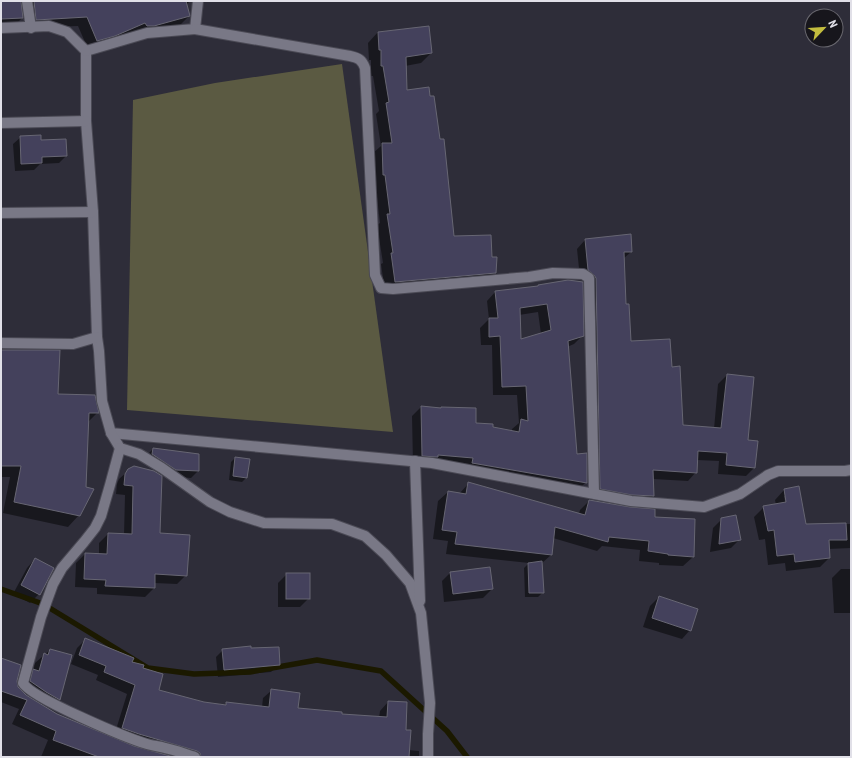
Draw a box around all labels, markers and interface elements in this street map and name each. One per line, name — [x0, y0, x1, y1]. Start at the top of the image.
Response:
north arrow — [804, 8, 844, 48]
text: N — [825, 18, 840, 30]

